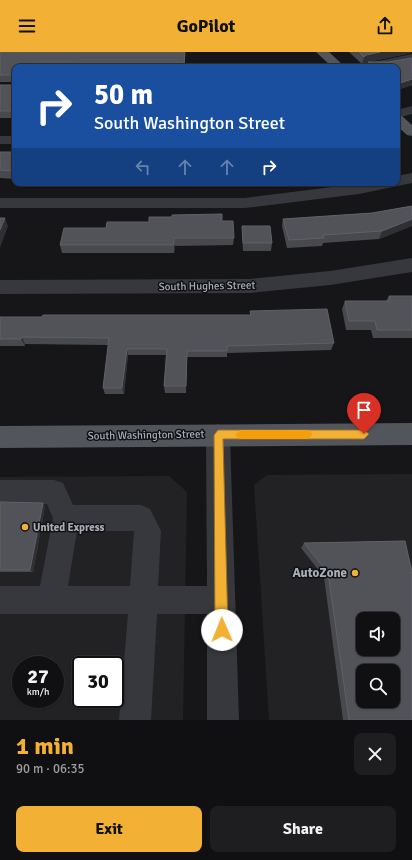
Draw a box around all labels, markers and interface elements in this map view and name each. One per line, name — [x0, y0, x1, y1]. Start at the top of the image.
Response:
icon: menu — [16, 15, 38, 37]
text: GoPilot — [177, 15, 235, 37]
icon: share — [374, 15, 396, 37]
text: 50 m — [94, 78, 153, 112]
icon: right — [28, 80, 80, 132]
text: South Washington Street — [94, 112, 285, 134]
icon: left — [132, 156, 154, 178]
icon: ahead — [174, 156, 196, 178]
icon: ahead — [216, 156, 238, 178]
icon: right — [258, 156, 280, 178]
street label: South Hughes Street — [159, 279, 256, 293]
pin — [347, 393, 381, 434]
icon: arrive — [353, 399, 375, 421]
street label: South Washington Street — [88, 427, 205, 443]
place label: United Express — [33, 521, 105, 534]
marker: United Express — [20, 522, 30, 532]
place label: AutoZone — [292, 565, 348, 581]
marker: AutoZone — [350, 568, 360, 578]
position arrow — [201, 609, 243, 651]
map controls — [356, 612, 400, 708]
button: sound — [356, 612, 400, 656]
speed limit sign: 30 — [72, 656, 124, 708]
text: 27 — [27, 664, 49, 689]
button: search — [356, 664, 400, 708]
text: km/h — [27, 686, 49, 698]
text: 1 min — [16, 731, 74, 761]
button: close — [354, 733, 396, 775]
text: 90 m · 06:35 — [16, 761, 85, 777]
button: Exit — [16, 806, 202, 852]
button: Share — [210, 806, 396, 852]

